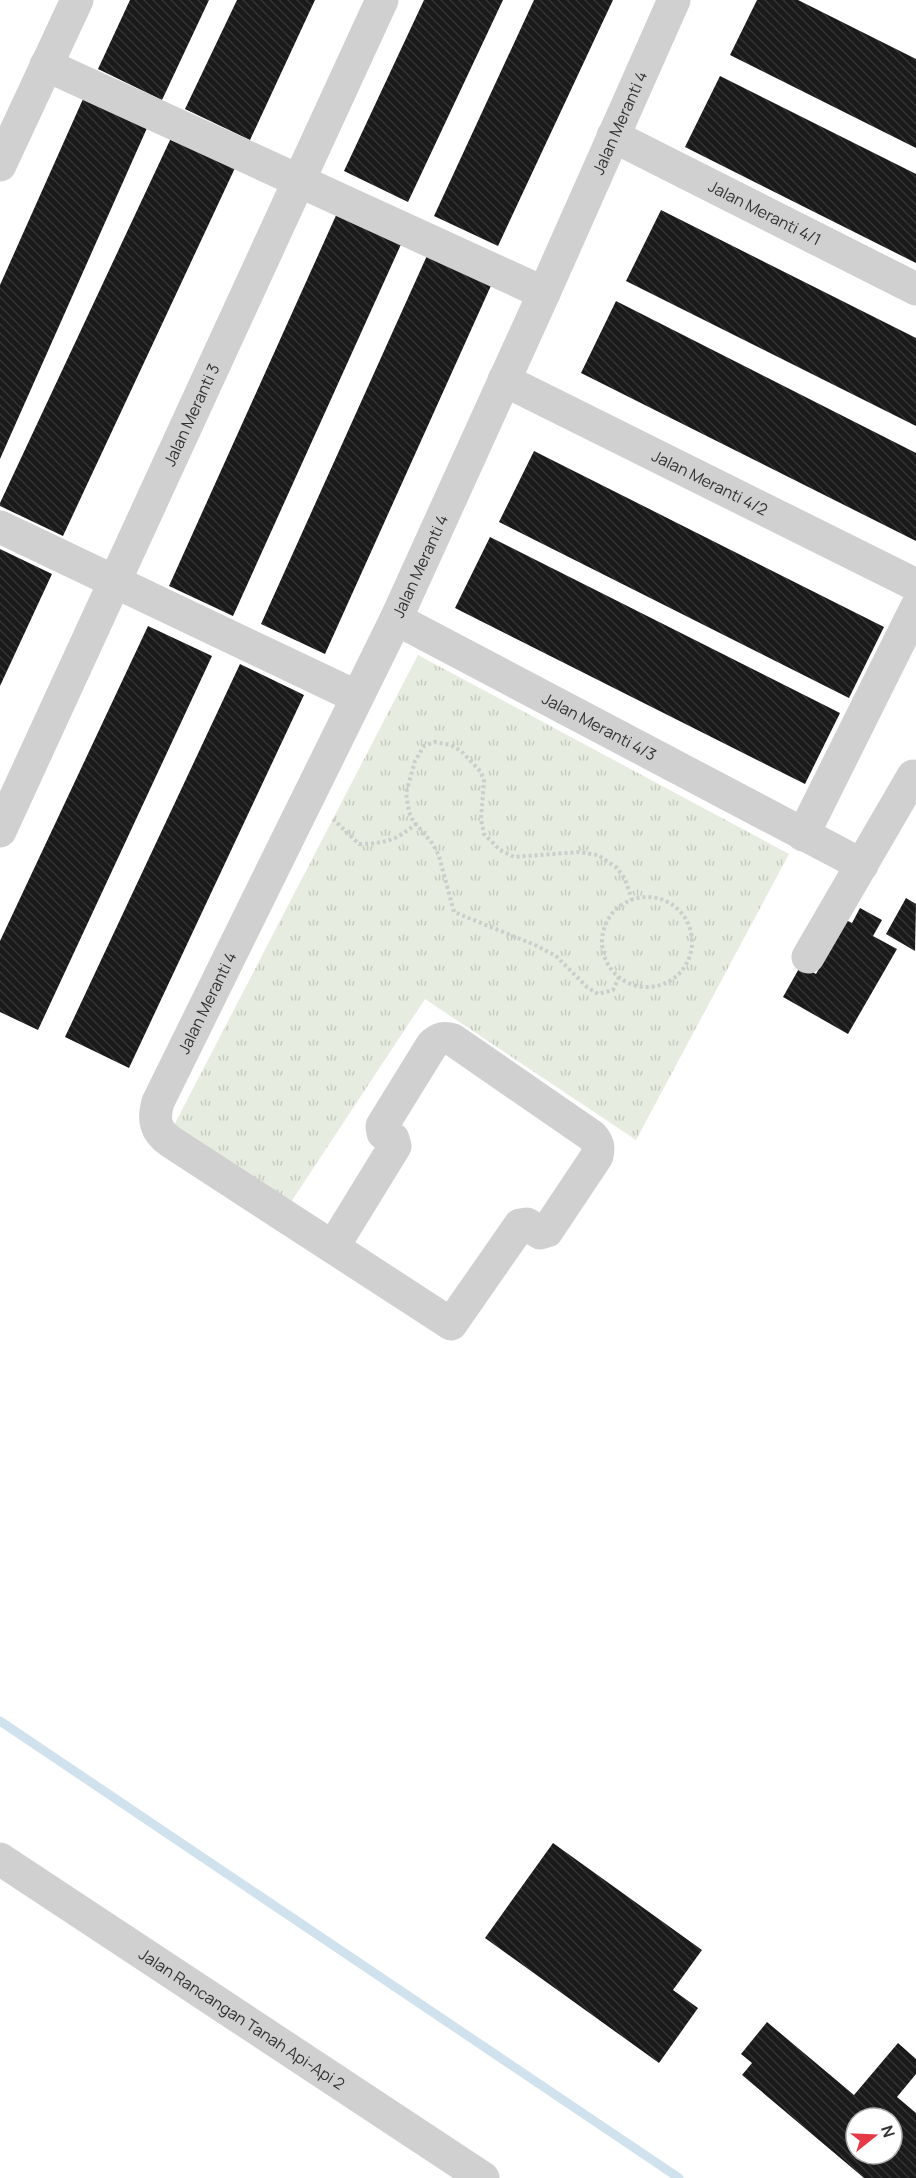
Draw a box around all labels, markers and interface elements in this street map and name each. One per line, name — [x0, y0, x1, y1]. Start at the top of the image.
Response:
street label: Jalan Meranti 4 — [587, 68, 652, 178]
street label: Jalan Meranti 4/1 — [705, 175, 825, 250]
street label: Jalan Meranti 3 — [158, 360, 224, 470]
street label: Jalan Meranti 4/2 — [648, 444, 771, 520]
street label: Jalan Meranti 4 — [387, 511, 453, 621]
street label: Jalan Meranti 4/3 — [538, 687, 660, 766]
street label: Jalan Meranti 4 — [172, 948, 241, 1057]
street label: Jalan Rancangan Tanah Api-Api 2 — [135, 1943, 349, 2095]
north arrow — [844, 2106, 904, 2166]
text: N — [876, 2122, 901, 2140]

